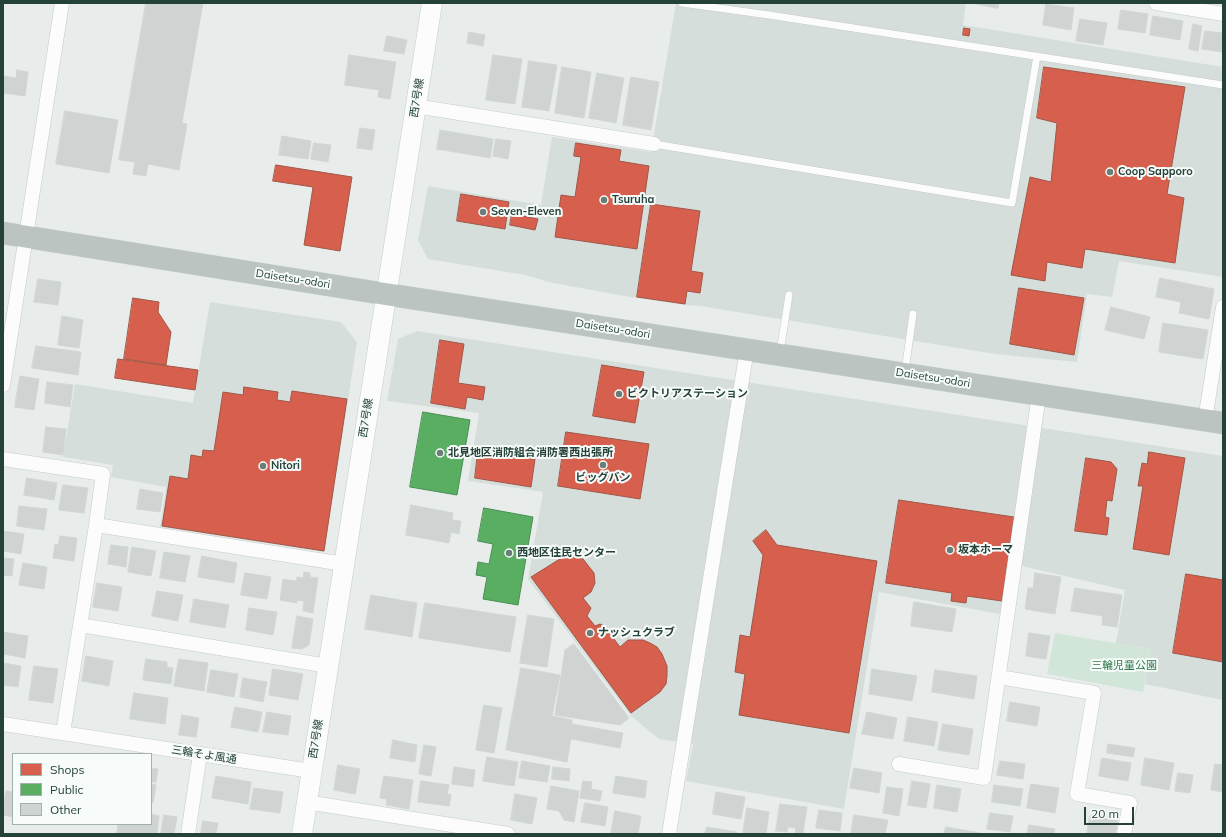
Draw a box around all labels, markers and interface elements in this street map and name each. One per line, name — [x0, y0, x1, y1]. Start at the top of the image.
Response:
street label: 西7号線 — [407, 77, 427, 119]
place label: Coop Sapporo — [1118, 165, 1193, 179]
marker: Coop Sapporo — [1105, 167, 1115, 177]
place label: Tsuruha — [612, 193, 654, 207]
marker: Tsuruha — [599, 195, 609, 205]
place label: Seven-Eleven — [491, 205, 561, 219]
marker: Seven-Eleven — [478, 207, 488, 217]
street label: Daisetsu-odori — [255, 267, 331, 291]
street label: Daisetsu-odori — [575, 317, 651, 341]
street label: Daisetsu-odori — [895, 366, 971, 390]
place label: ビクトリアステーション — [627, 387, 748, 401]
marker: ビクトリアステーション — [614, 389, 624, 399]
street label: 西7号線 — [356, 397, 376, 439]
place label: 北見地区消防組合消防署西出張所 — [448, 446, 613, 460]
marker: 北見地区消防組合消防署西出張所 — [435, 448, 445, 458]
place label: Nitori — [271, 459, 300, 473]
marker: ビッグバン — [598, 460, 608, 470]
marker: Nitori — [258, 461, 268, 471]
place label: ビッグバン — [576, 471, 630, 485]
place label: 坂本ホーマ — [958, 543, 1013, 557]
marker: 坂本ホーマ — [945, 545, 955, 555]
place label: 西地区住民センター — [517, 546, 616, 560]
marker: 西地区住民センター — [504, 548, 514, 558]
place label: ナッシュクラブ — [598, 626, 675, 640]
marker: ナッシュクラブ — [585, 628, 595, 638]
park label: 三輪児童公園 — [1091, 659, 1157, 673]
street label: 西7号線 — [306, 718, 326, 760]
street label: 三輪そよ風通 — [170, 743, 238, 767]
legend — [12, 753, 152, 825]
text: Shops — [50, 762, 85, 777]
text: Public — [50, 782, 84, 797]
scale bar — [1086, 799, 1136, 825]
text: Other — [50, 802, 81, 817]
text: 20 m — [1091, 806, 1119, 821]

